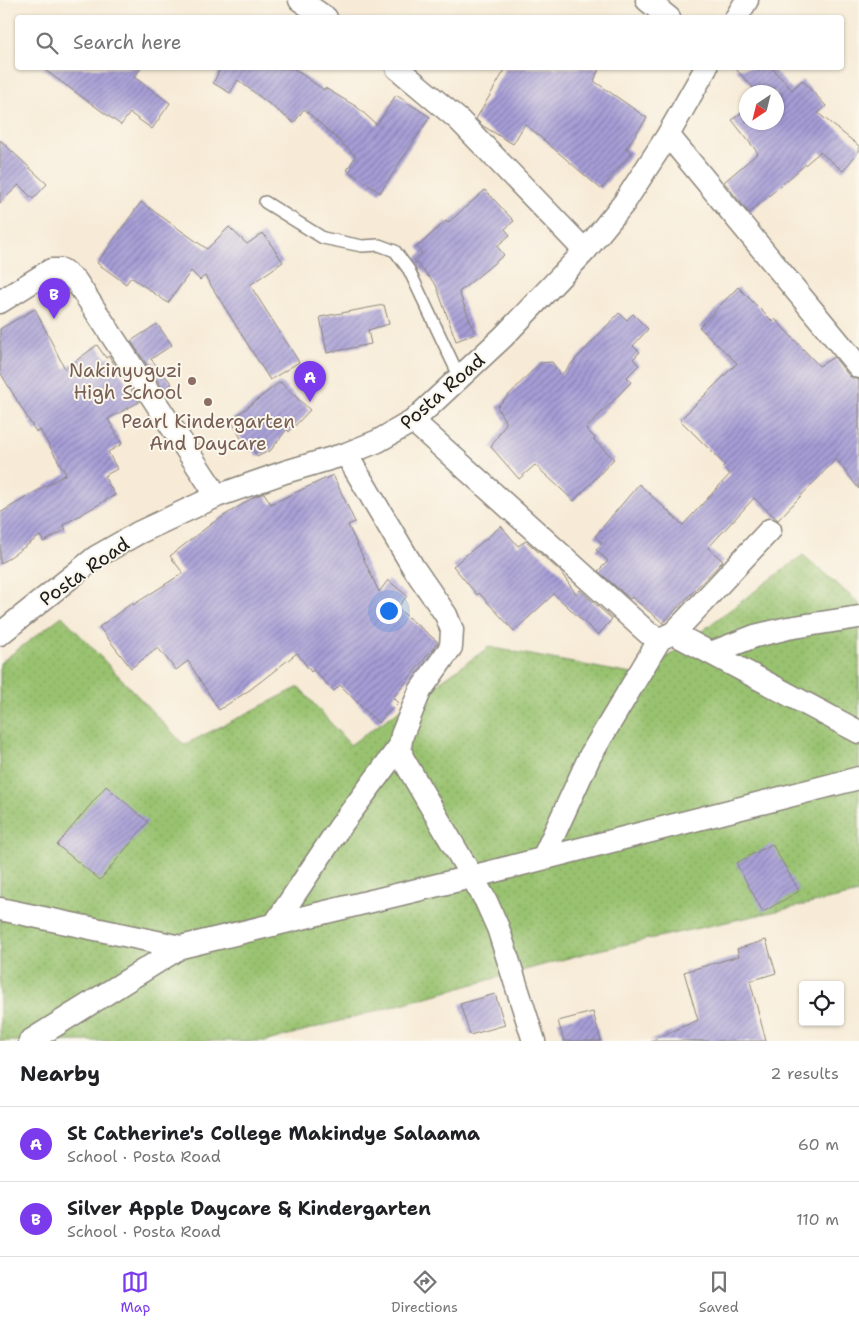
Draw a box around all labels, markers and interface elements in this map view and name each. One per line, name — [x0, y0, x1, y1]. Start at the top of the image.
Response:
search box — [15, 15, 844, 70]
icon: search — [33, 29, 61, 57]
text: Search here — [73, 30, 182, 55]
north arrow — [739, 85, 784, 130]
pin: B — [38, 278, 70, 319]
street label: Posta Road — [395, 348, 490, 435]
place label: Nakinyuguzi High School — [69, 358, 182, 405]
pin: A — [294, 361, 326, 402]
marker: Nakinyuguzi High School — [186, 375, 198, 387]
marker: Pearl Kindergarten And Daycare — [202, 396, 214, 408]
place label: Pearl Kindergarten And Daycare — [121, 409, 295, 456]
street label: Posta Road — [34, 531, 134, 612]
your location — [376, 598, 402, 624]
map controls — [799, 981, 844, 1026]
button: locate — [799, 981, 844, 1026]
text: Nearby — [20, 1060, 100, 1088]
text: 2 results — [770, 1063, 839, 1084]
text: St Catherine's College Makindye Salaama — [67, 1121, 480, 1146]
text: A — [30, 1134, 42, 1155]
text: 60 m — [798, 1134, 839, 1155]
text: School · Posta Road — [67, 1146, 221, 1167]
text: Silver Apple Daycare & Kindergarten — [67, 1196, 431, 1221]
text: B — [31, 1209, 41, 1230]
text: 110 m — [796, 1209, 839, 1230]
text: School · Posta Road — [67, 1221, 221, 1242]
tab: Map — [120, 1268, 150, 1316]
tab: Directions — [391, 1268, 458, 1316]
tab: Saved — [699, 1268, 739, 1316]

